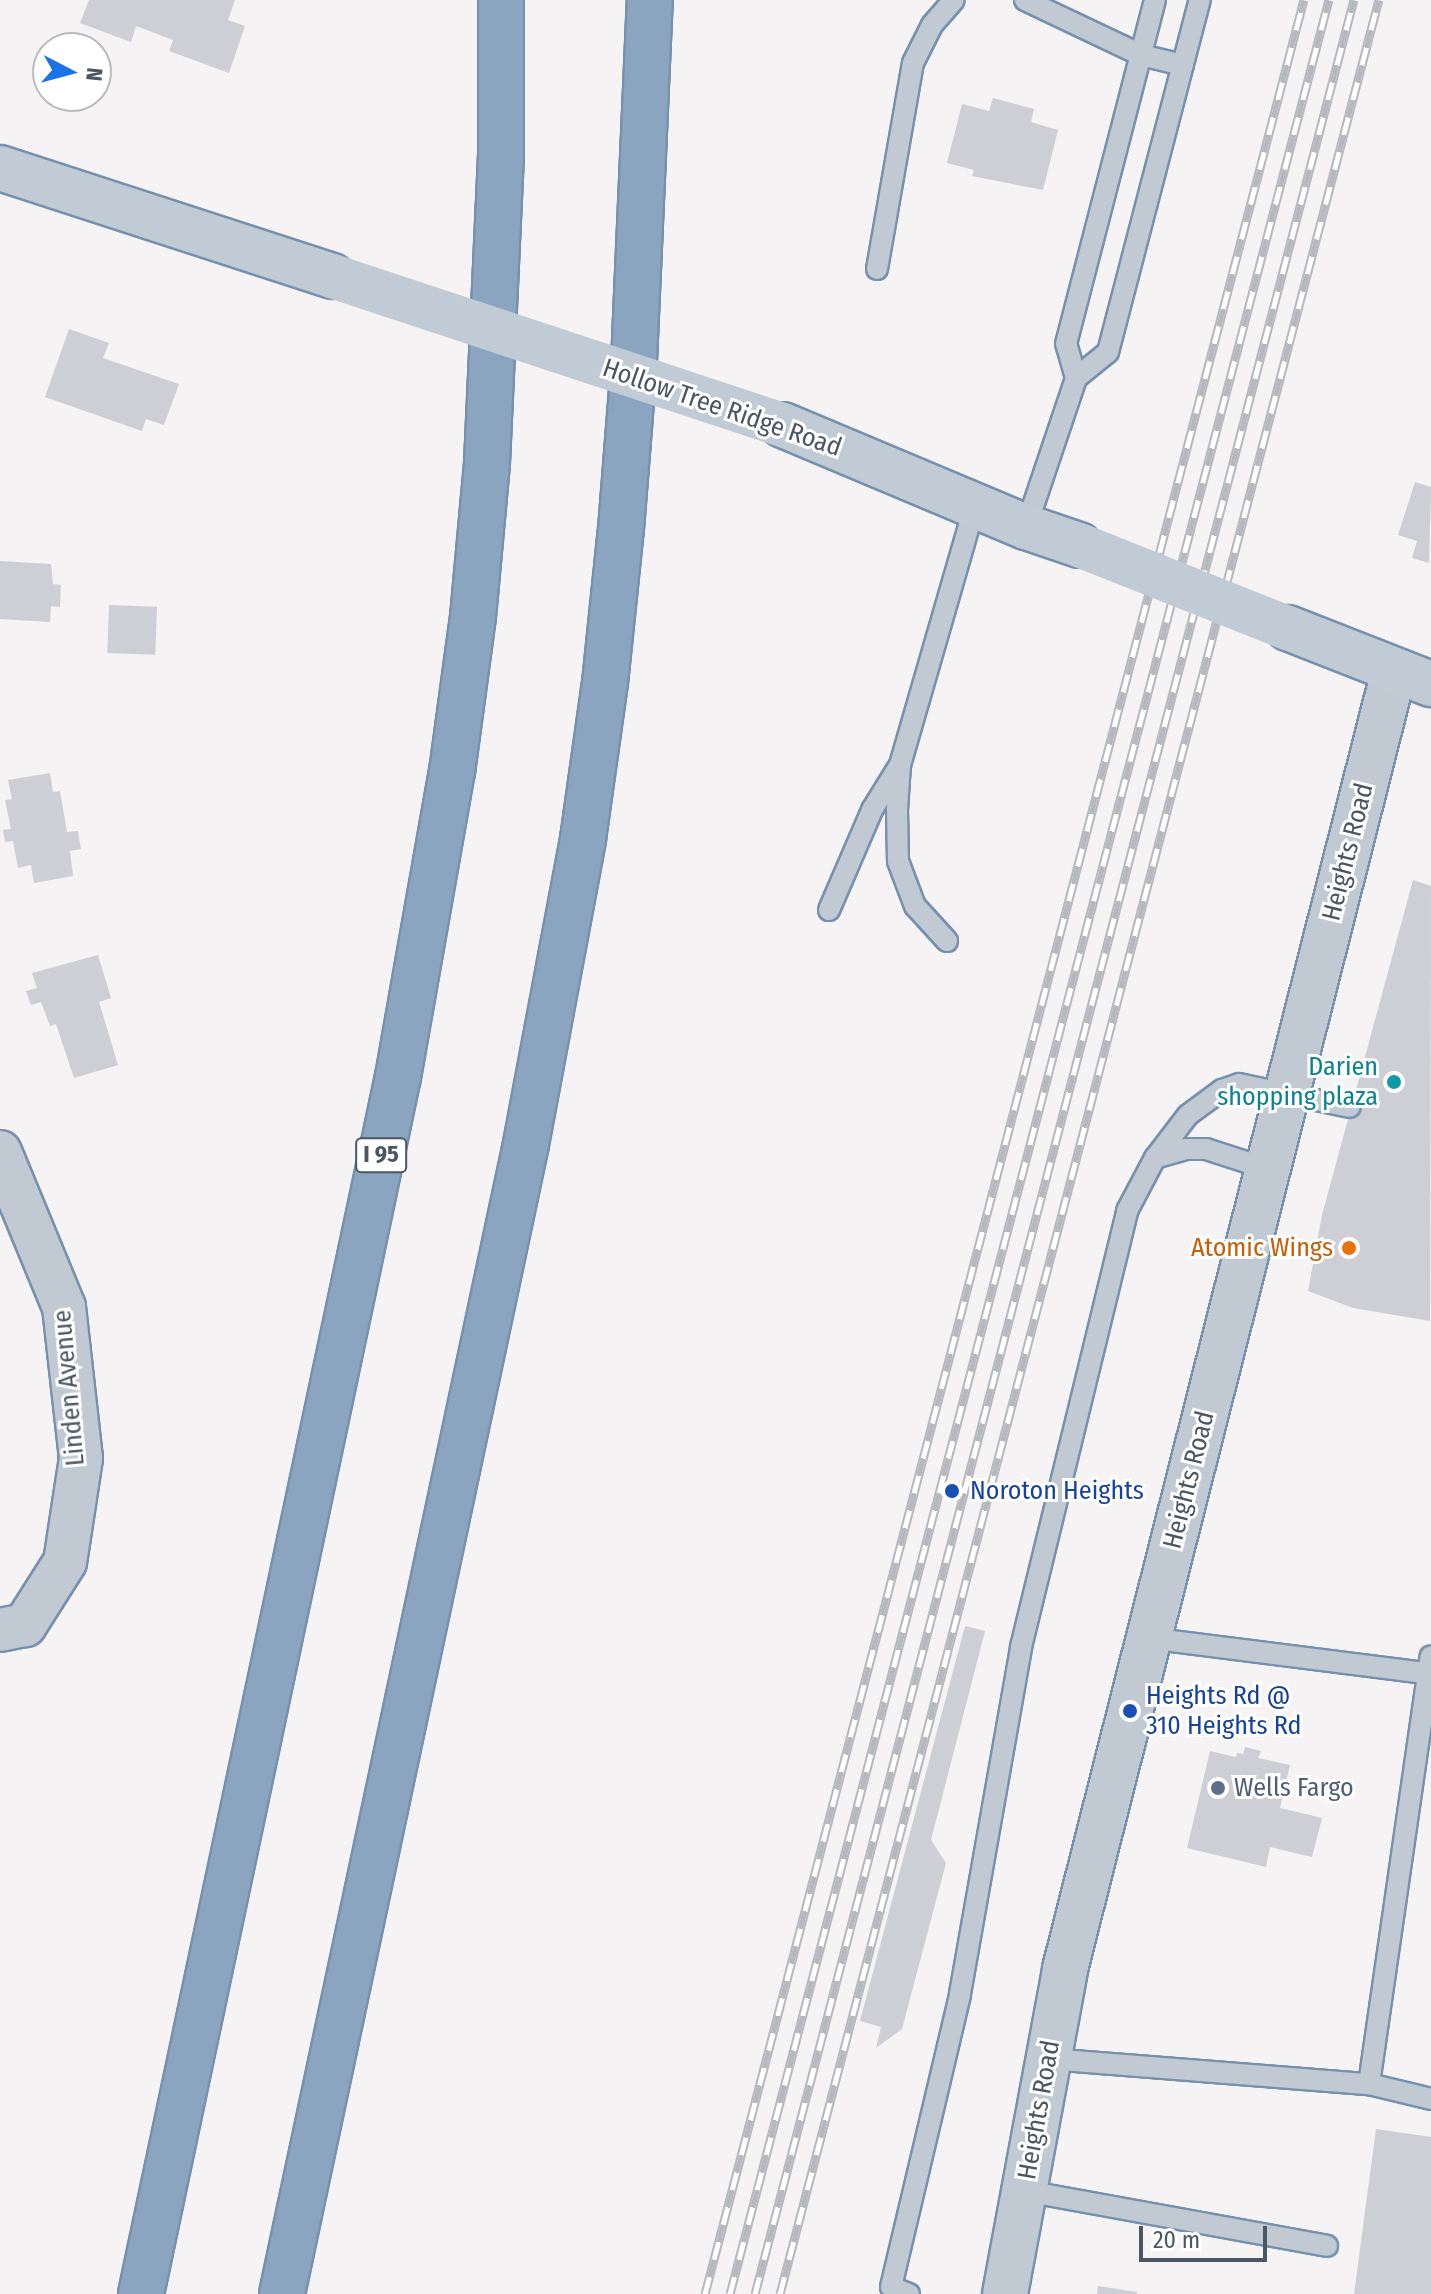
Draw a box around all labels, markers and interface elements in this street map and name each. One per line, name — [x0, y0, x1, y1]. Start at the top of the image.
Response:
north arrow — [32, 32, 112, 112]
text: N — [80, 66, 108, 82]
street label: Hollow Tree Ridge Road — [598, 352, 846, 464]
street label: Heights Road — [1316, 780, 1380, 924]
place label: Darien shopping plaza — [1217, 1051, 1378, 1112]
marker: Darien shopping plaza — [1385, 1073, 1403, 1091]
road number: I 95 — [355, 1135, 407, 1175]
place label: Atomic Wings — [1191, 1232, 1333, 1264]
marker: Atomic Wings — [1340, 1239, 1358, 1257]
street label: Linden Avenue — [47, 1309, 91, 1467]
street label: Heights Road — [1157, 1408, 1221, 1552]
place label: Noroton Heights — [970, 1475, 1144, 1507]
marker: Noroton Heights — [941, 1480, 963, 1502]
place label: Heights Rd @ 310 Heights Rd — [1146, 1680, 1301, 1742]
marker: Heights Rd @ 310 Heights Rd — [1121, 1702, 1139, 1720]
place label: Wells Fargo — [1234, 1772, 1354, 1804]
marker: Wells Fargo — [1209, 1779, 1227, 1797]
street label: Heights Road — [1011, 2038, 1067, 2182]
scale bar — [1143, 2210, 1271, 2260]
text: 20 m — [1153, 2226, 1200, 2254]

